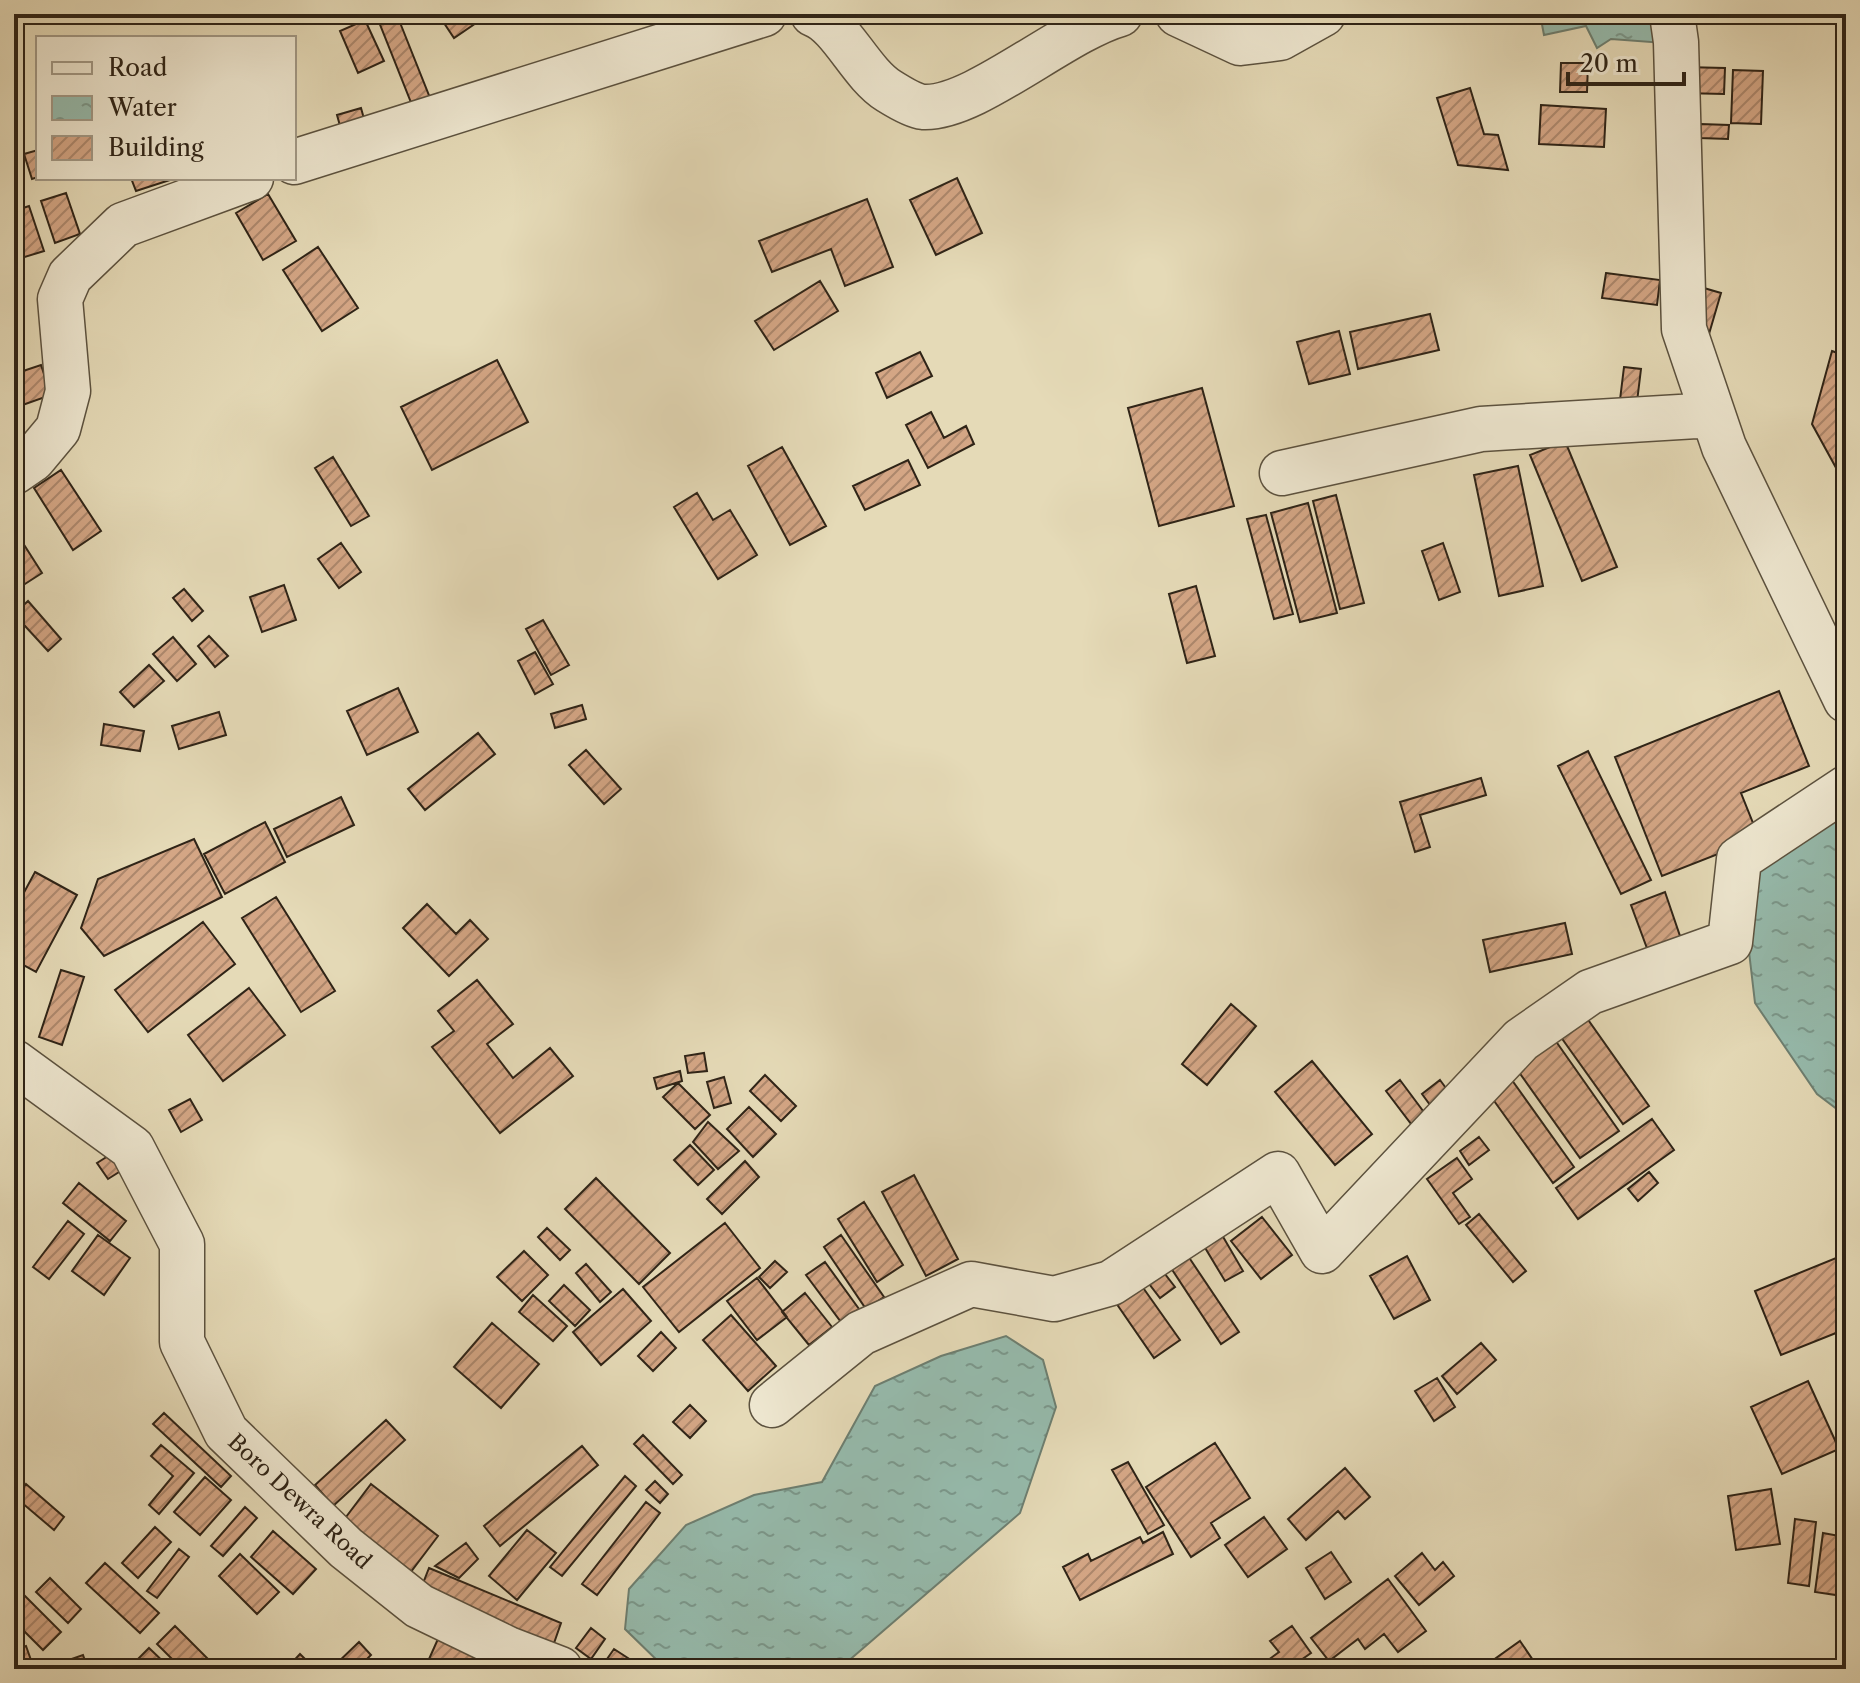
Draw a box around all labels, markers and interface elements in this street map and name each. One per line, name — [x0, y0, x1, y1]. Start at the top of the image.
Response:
legend — [36, 36, 296, 180]
scale bar — [1568, 36, 1684, 86]
text: 20 m — [1580, 49, 1638, 78]
text: Road — [108, 53, 168, 82]
text: Water — [107, 93, 177, 122]
text: Building — [108, 133, 204, 162]
street label: Boro Dewra Road — [222, 1428, 377, 1575]

